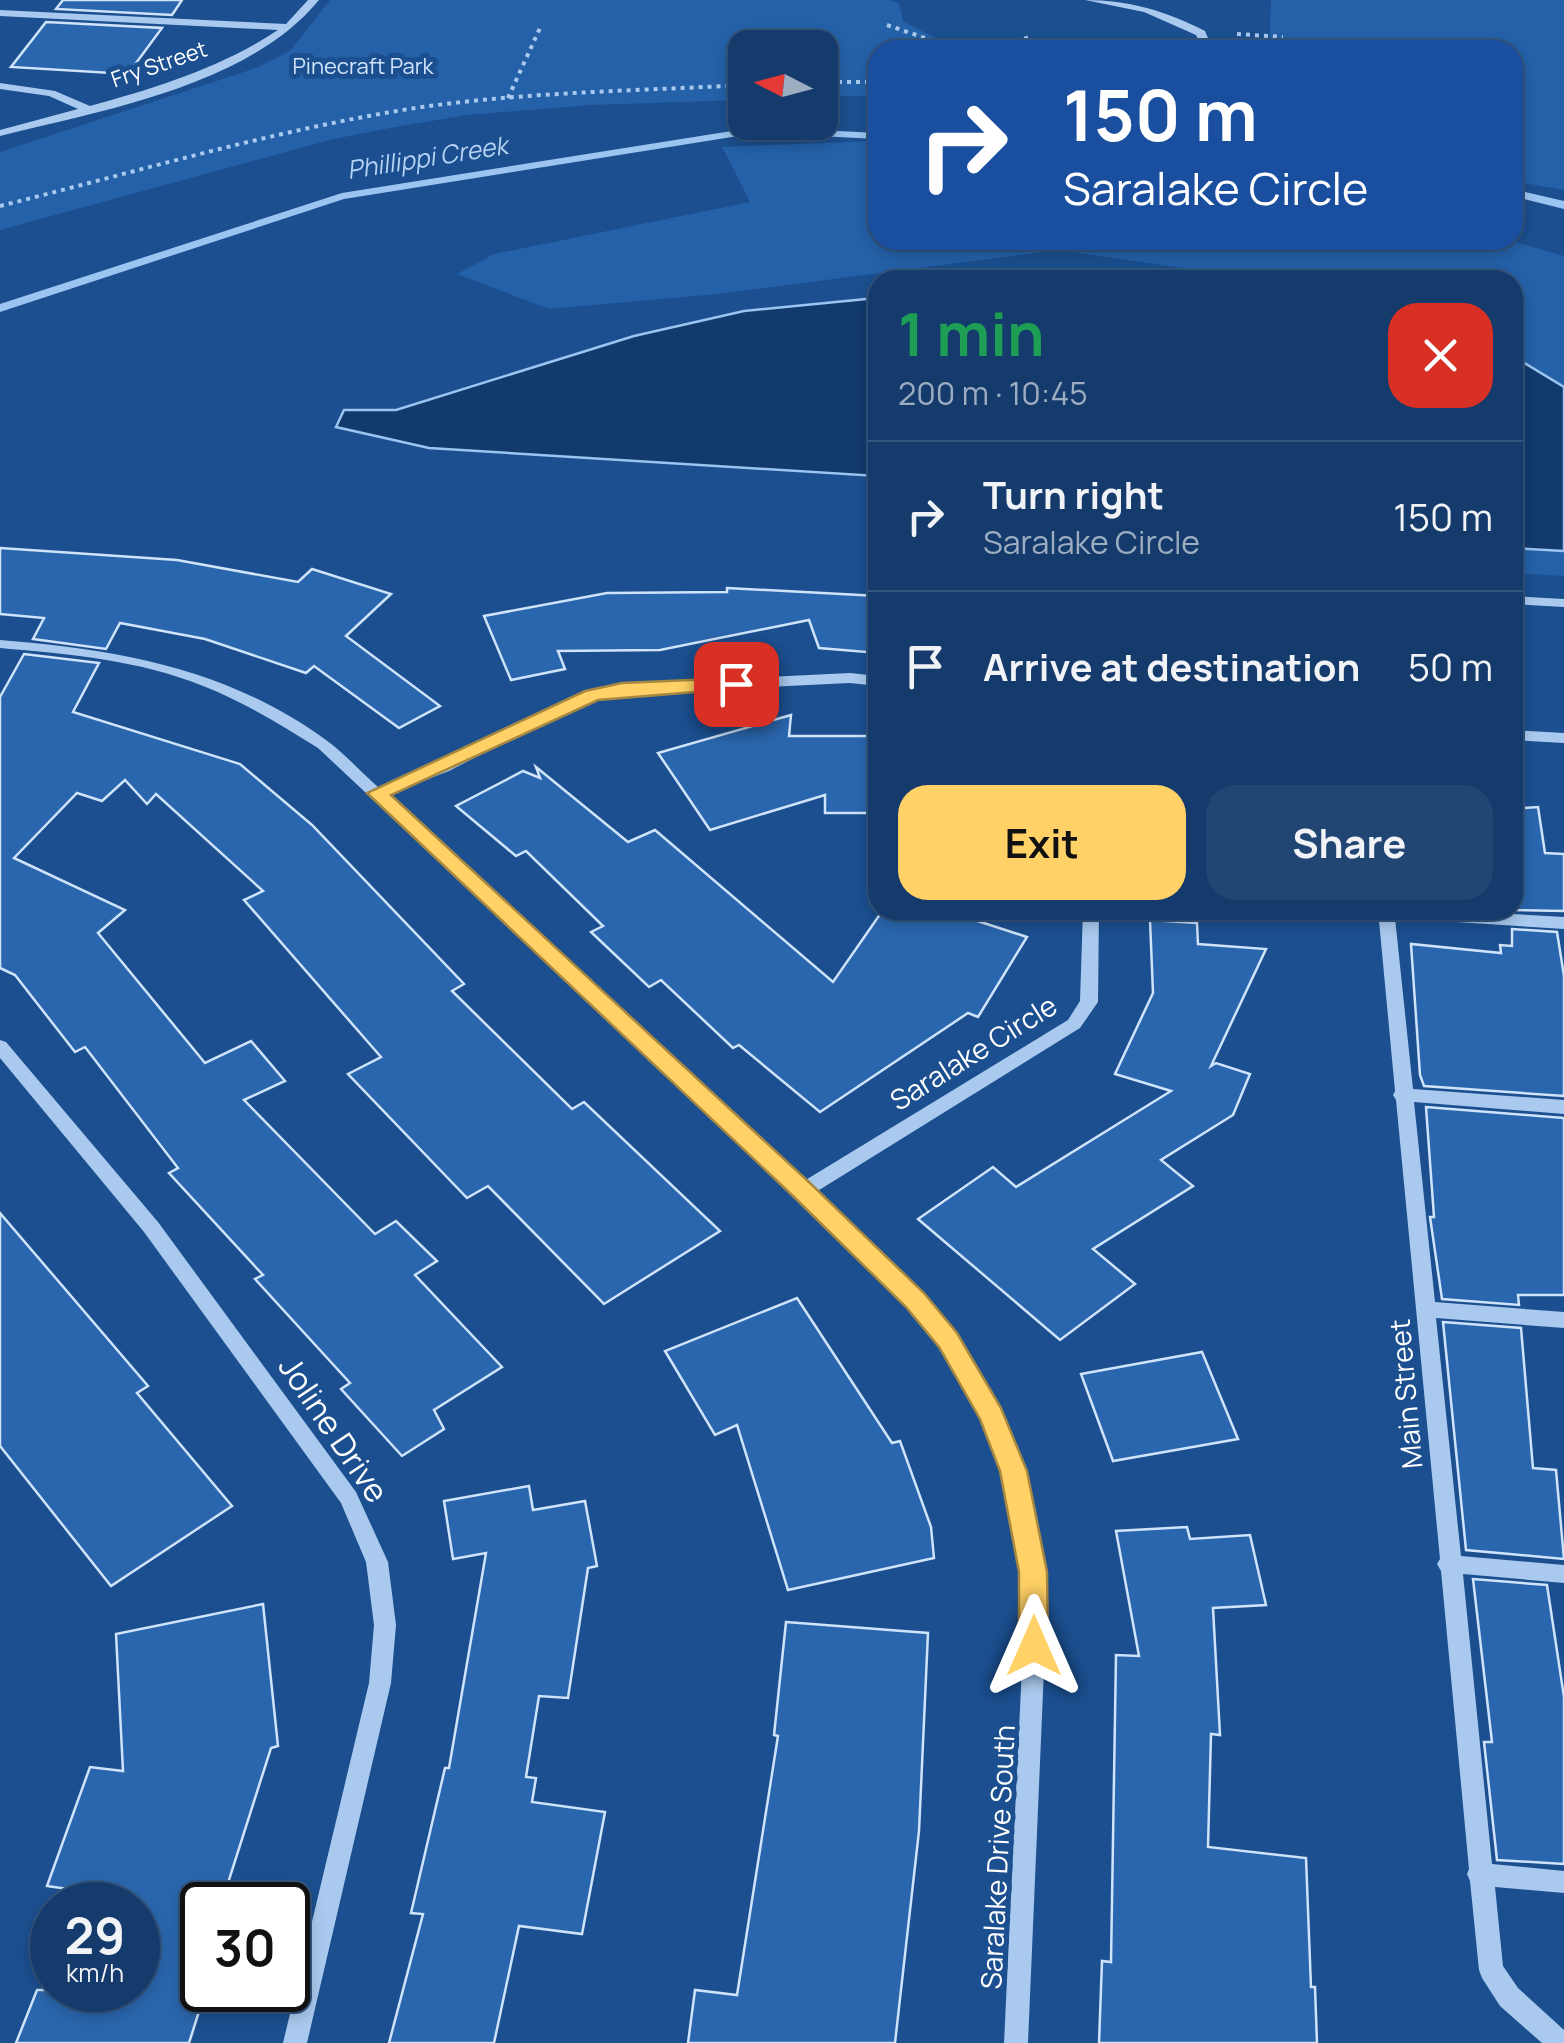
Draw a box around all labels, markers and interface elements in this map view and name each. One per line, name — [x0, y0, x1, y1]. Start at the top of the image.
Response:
north arrow — [728, 30, 838, 140]
map controls — [728, 30, 838, 140]
street label: Fry Street — [107, 34, 211, 94]
park label: Pinecraft Park — [292, 51, 435, 81]
text: 150 m — [1063, 66, 1258, 162]
icon: right — [898, 80, 1028, 210]
water label: Phillippi Creek — [344, 126, 513, 187]
text: Saralake Circle — [1063, 157, 1368, 219]
text: 1 min — [898, 292, 1045, 374]
button: close — [1388, 303, 1493, 408]
text: 200 m · 10:45 — [898, 371, 1088, 415]
text: Turn right — [983, 468, 1164, 520]
icon: right — [898, 489, 953, 544]
text: 150 m — [1393, 490, 1493, 542]
text: Saralake Circle — [983, 520, 1200, 564]
icon: arrive — [898, 639, 953, 694]
text: Arrive at destination — [983, 640, 1360, 692]
text: 50 m — [1408, 640, 1493, 692]
pin — [694, 642, 779, 727]
icon: arrive — [709, 657, 764, 712]
button: Exit — [898, 785, 1186, 900]
button: Share — [1206, 785, 1493, 900]
street label: Saralake Circle — [882, 986, 1064, 1118]
street label: Main Street — [1380, 1318, 1430, 1470]
street label: Joline Drive — [269, 1347, 399, 1511]
position arrow — [982, 1594, 1086, 1698]
street label: Saralake Drive South — [971, 1724, 1023, 1990]
speed limit sign: 30 — [180, 1882, 310, 2012]
text: 29 — [65, 1901, 125, 1969]
text: km/h — [66, 1955, 124, 1990]

